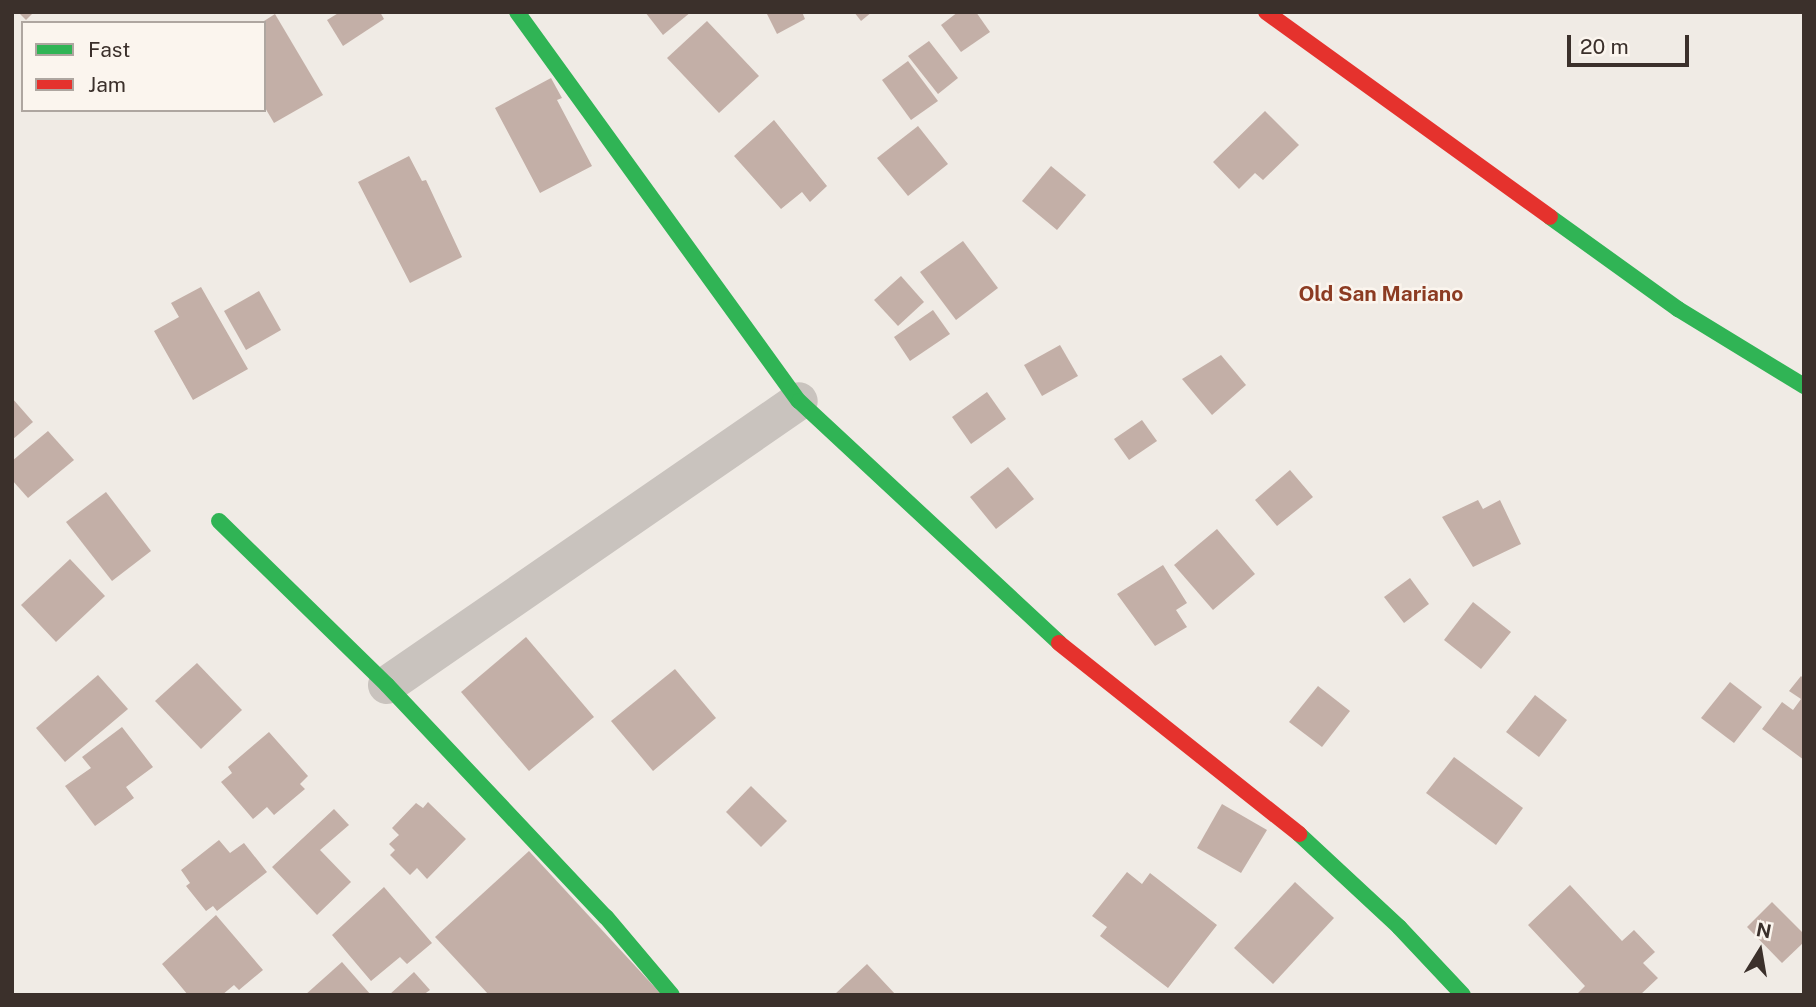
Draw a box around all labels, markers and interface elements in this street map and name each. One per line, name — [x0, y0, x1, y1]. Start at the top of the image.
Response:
legend — [21, 21, 266, 112]
scale bar — [1571, 21, 1694, 65]
text: 20 m — [1580, 34, 1629, 59]
text: Fast — [88, 37, 130, 62]
text: Jam — [88, 72, 126, 97]
district label: Old San Mariano — [1299, 281, 1463, 307]
north arrow — [1725, 916, 1795, 986]
text: N — [1755, 918, 1773, 943]

